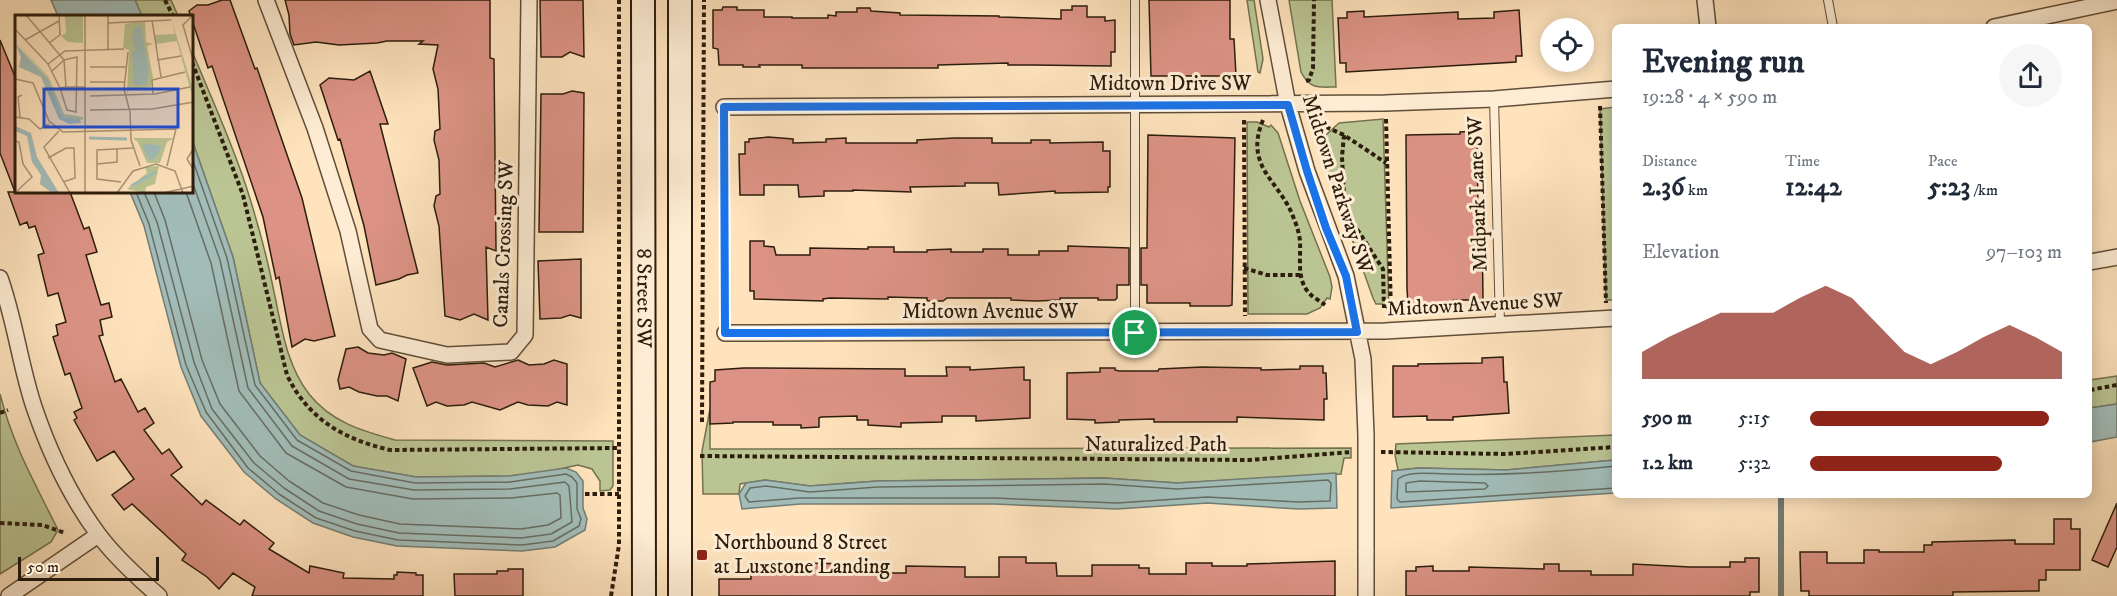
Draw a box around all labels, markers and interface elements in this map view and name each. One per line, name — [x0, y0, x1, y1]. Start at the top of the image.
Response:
inset map — [15, 15, 194, 194]
map controls — [1540, 18, 1594, 72]
button: locate — [1540, 18, 1594, 72]
text: Evening run — [1642, 42, 1804, 83]
button: share — [1999, 44, 2062, 107]
street label: Midtown Drive SW — [1089, 71, 1252, 97]
text: 19:28 · 4 × 590 m — [1642, 85, 1777, 110]
street label: Midtown Parkway SW — [1296, 91, 1379, 278]
street label: Midpark Lane SW — [1462, 115, 1494, 272]
text: Distance — [1642, 151, 1697, 171]
text: Time — [1785, 151, 1820, 171]
text: Pace — [1928, 151, 1958, 171]
street label: Canals Crossing SW — [488, 159, 520, 328]
text: 2.36 — [1642, 171, 1685, 204]
text: 12:42 — [1785, 171, 1842, 204]
text: 5:23 — [1928, 171, 1970, 204]
text: km — [1685, 180, 1708, 200]
text: /km — [1970, 180, 1998, 200]
text: Elevation — [1642, 240, 1719, 265]
text: 97–103 m — [1986, 240, 2062, 265]
street label: 8 Street SW — [630, 248, 657, 349]
street label: Midtown Avenue SW — [1386, 287, 1564, 323]
street label: Midtown Avenue SW — [902, 299, 1079, 325]
pin — [1109, 307, 1160, 358]
icon: arrive — [1118, 316, 1151, 349]
text: 590 m — [1642, 406, 1692, 431]
text: 5:15 — [1738, 406, 1770, 431]
street label: Naturalized Path — [1085, 432, 1227, 458]
text: 1.2 km — [1642, 451, 1693, 476]
text: 5:32 — [1738, 451, 1770, 476]
place label: Northbound 8 Street at Luxstone Landing — [714, 530, 891, 580]
marker: Northbound 8 Street at Luxstone Landing — [695, 548, 709, 562]
scale bar — [18, 554, 159, 582]
text: 50 m — [27, 557, 59, 577]

